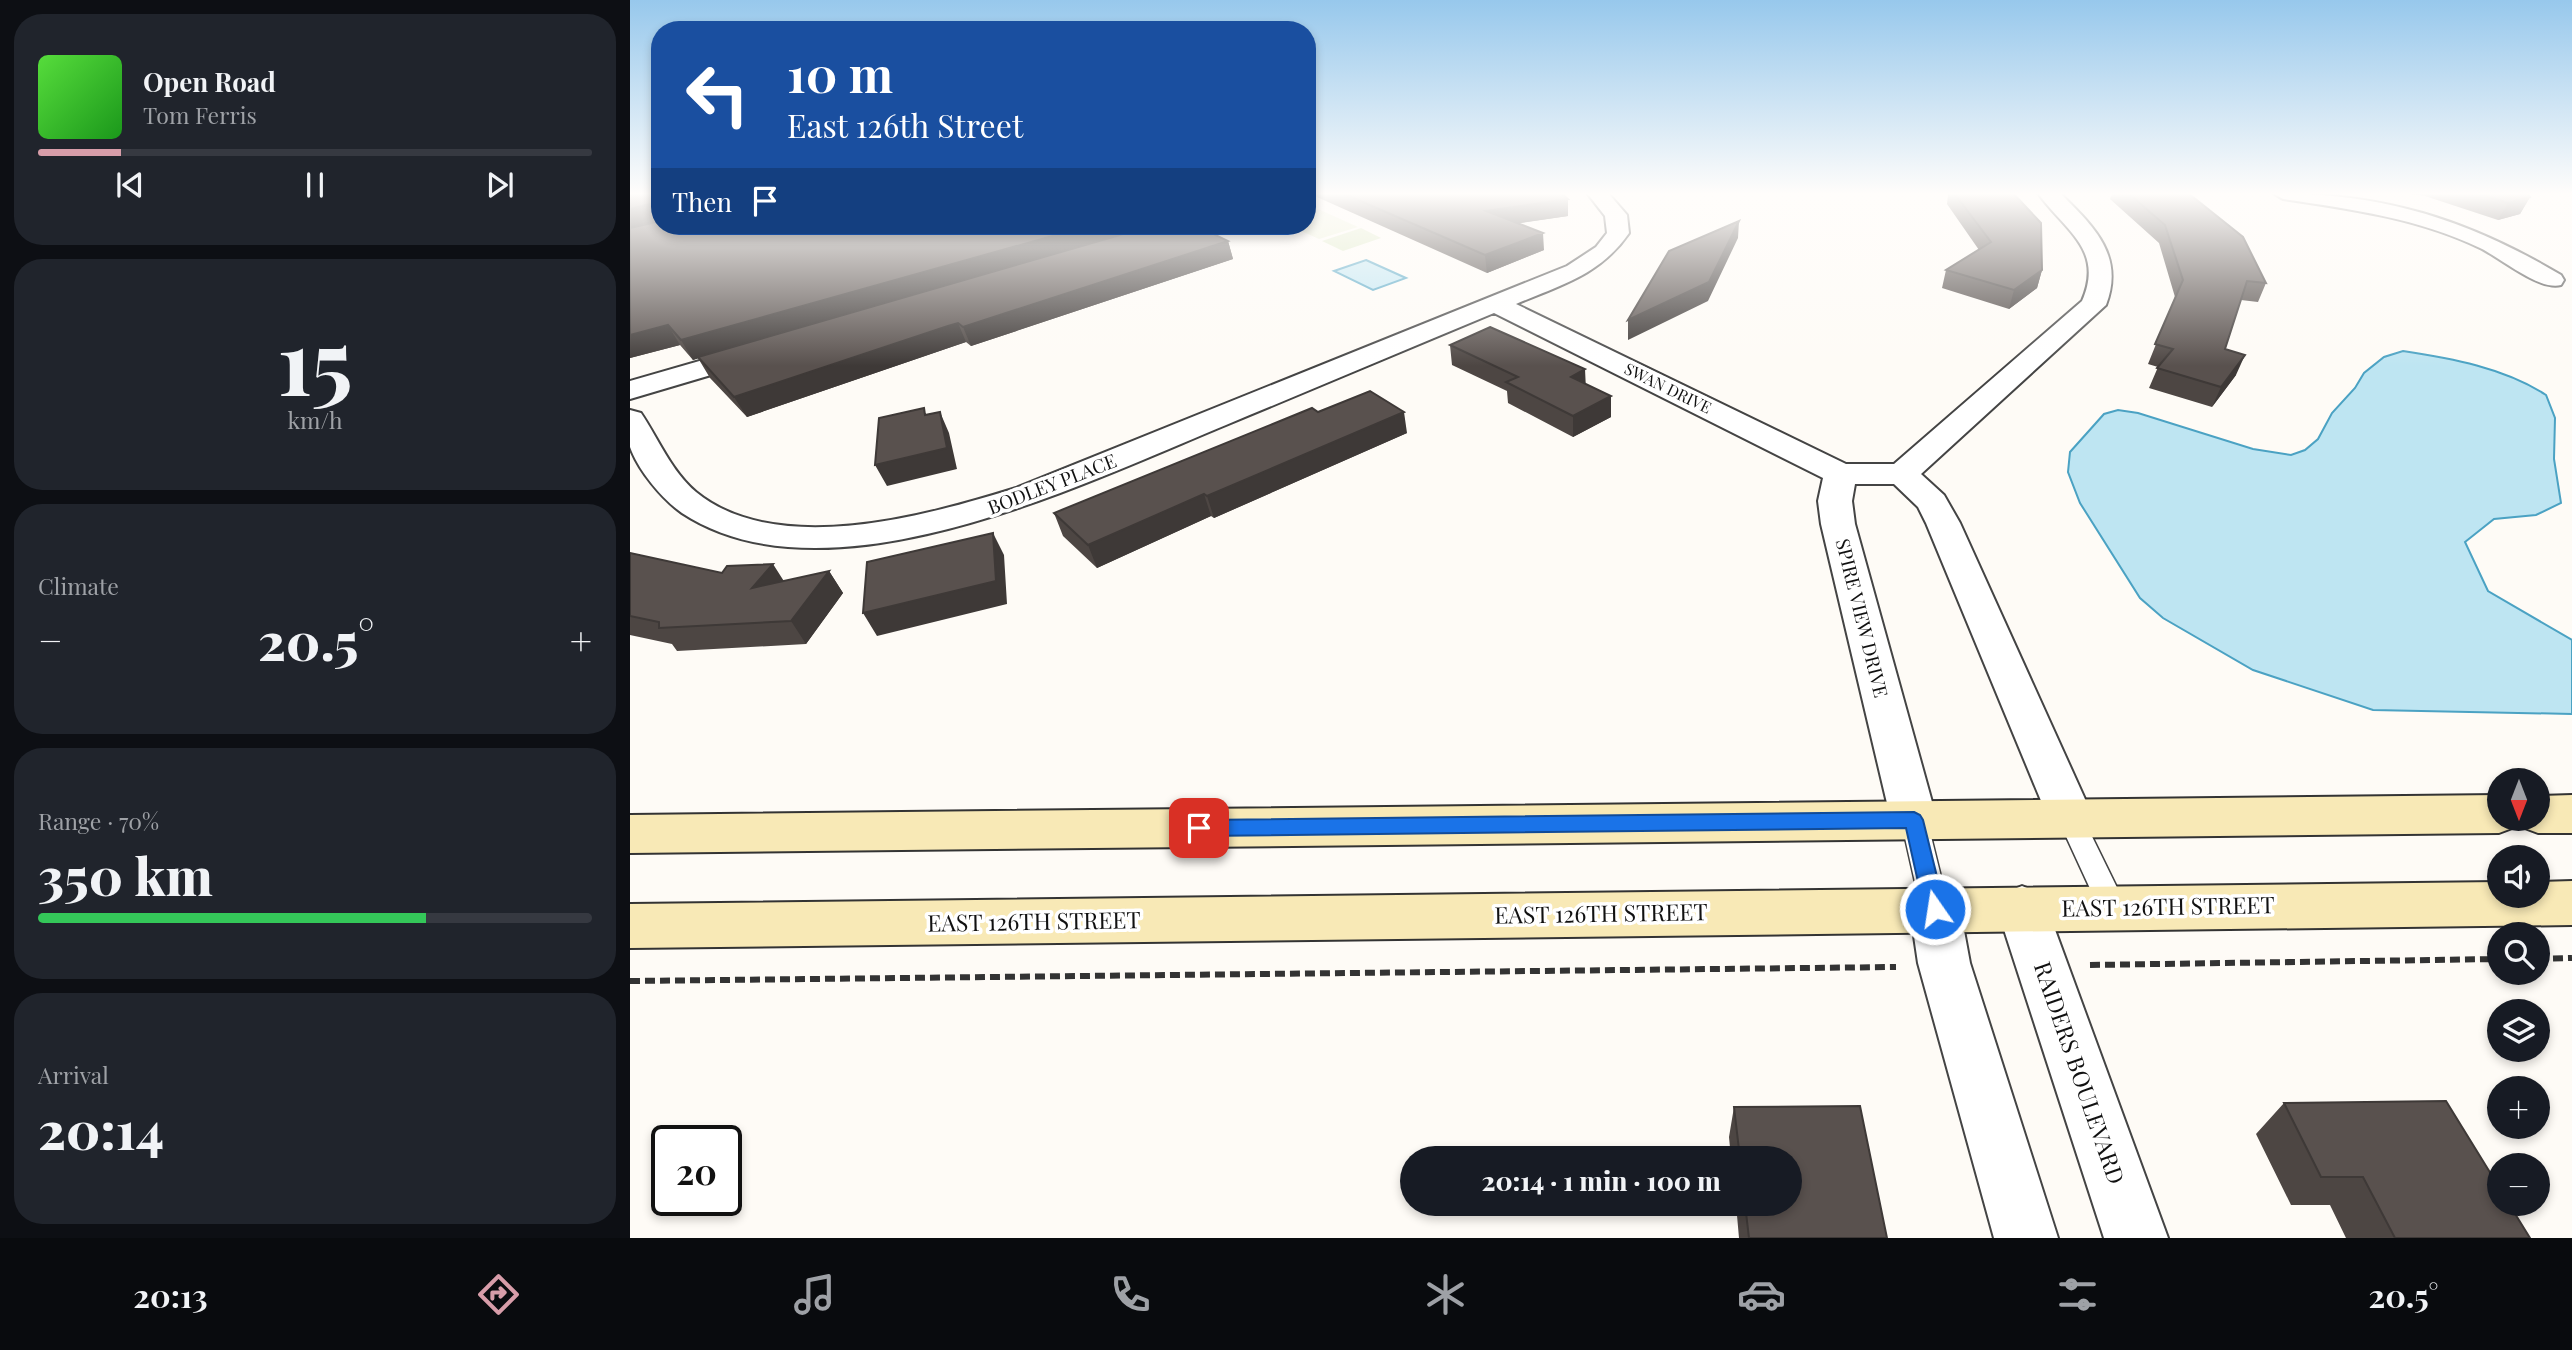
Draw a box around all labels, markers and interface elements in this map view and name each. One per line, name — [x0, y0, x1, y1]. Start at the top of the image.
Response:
text: 10 m — [787, 40, 893, 105]
icon: left — [672, 49, 763, 140]
text: Open Road — [143, 64, 276, 99]
text: Tom Ferris — [143, 99, 257, 130]
text: East 126th Street — [787, 103, 1023, 146]
icon: previous — [111, 166, 149, 204]
icon: pause — [296, 166, 334, 204]
icon: next — [481, 166, 519, 204]
icon: arrive — [746, 182, 784, 220]
text: Then — [672, 184, 732, 219]
text: 15 — [277, 298, 353, 419]
street label: SWAN DRIVE — [1621, 357, 1715, 418]
text: km/h — [287, 404, 343, 435]
street label: BODLEY PLACE — [983, 447, 1120, 520]
street label: SPIRE VIEW DRIVE — [1831, 536, 1895, 700]
text: Climate — [38, 570, 119, 601]
text: 20.5° — [258, 605, 374, 674]
text: − — [38, 614, 63, 665]
text: + — [570, 614, 592, 665]
north arrow — [2487, 768, 2550, 831]
map controls — [2487, 768, 2550, 1216]
pin — [1169, 798, 1229, 858]
text: Range · 70% — [38, 805, 159, 836]
icon: arrive — [1180, 809, 1218, 847]
text: 350 km — [38, 840, 213, 909]
button: sound — [2487, 845, 2550, 908]
position arrow — [1898, 872, 1972, 946]
street label: EAST 126TH STREET — [2061, 888, 2275, 923]
street label: EAST 126TH STREET — [1494, 895, 1708, 930]
street label: EAST 126TH STREET — [927, 903, 1141, 938]
button: search — [2487, 922, 2550, 985]
street label: RAIDERS BOULEVARD — [2028, 957, 2133, 1188]
button: layers — [2487, 999, 2550, 1062]
text: Arrival — [38, 1059, 109, 1090]
button: + — [2487, 1076, 2550, 1139]
text: 20:14 — [38, 1094, 164, 1163]
speed limit sign: 20 — [651, 1125, 742, 1216]
button: − — [2487, 1153, 2550, 1216]
text: 20:14 · 1 min · 100 m — [1481, 1163, 1721, 1198]
icon: directions — [474, 1270, 523, 1319]
icon: music — [790, 1270, 839, 1319]
icon: phone — [1106, 1270, 1155, 1319]
icon: climate — [1421, 1270, 1470, 1319]
icon: car — [1737, 1270, 1786, 1319]
icon: filters — [2053, 1270, 2102, 1319]
text: 20:13 — [133, 1273, 208, 1316]
text: 20.5° — [2368, 1273, 2439, 1316]

